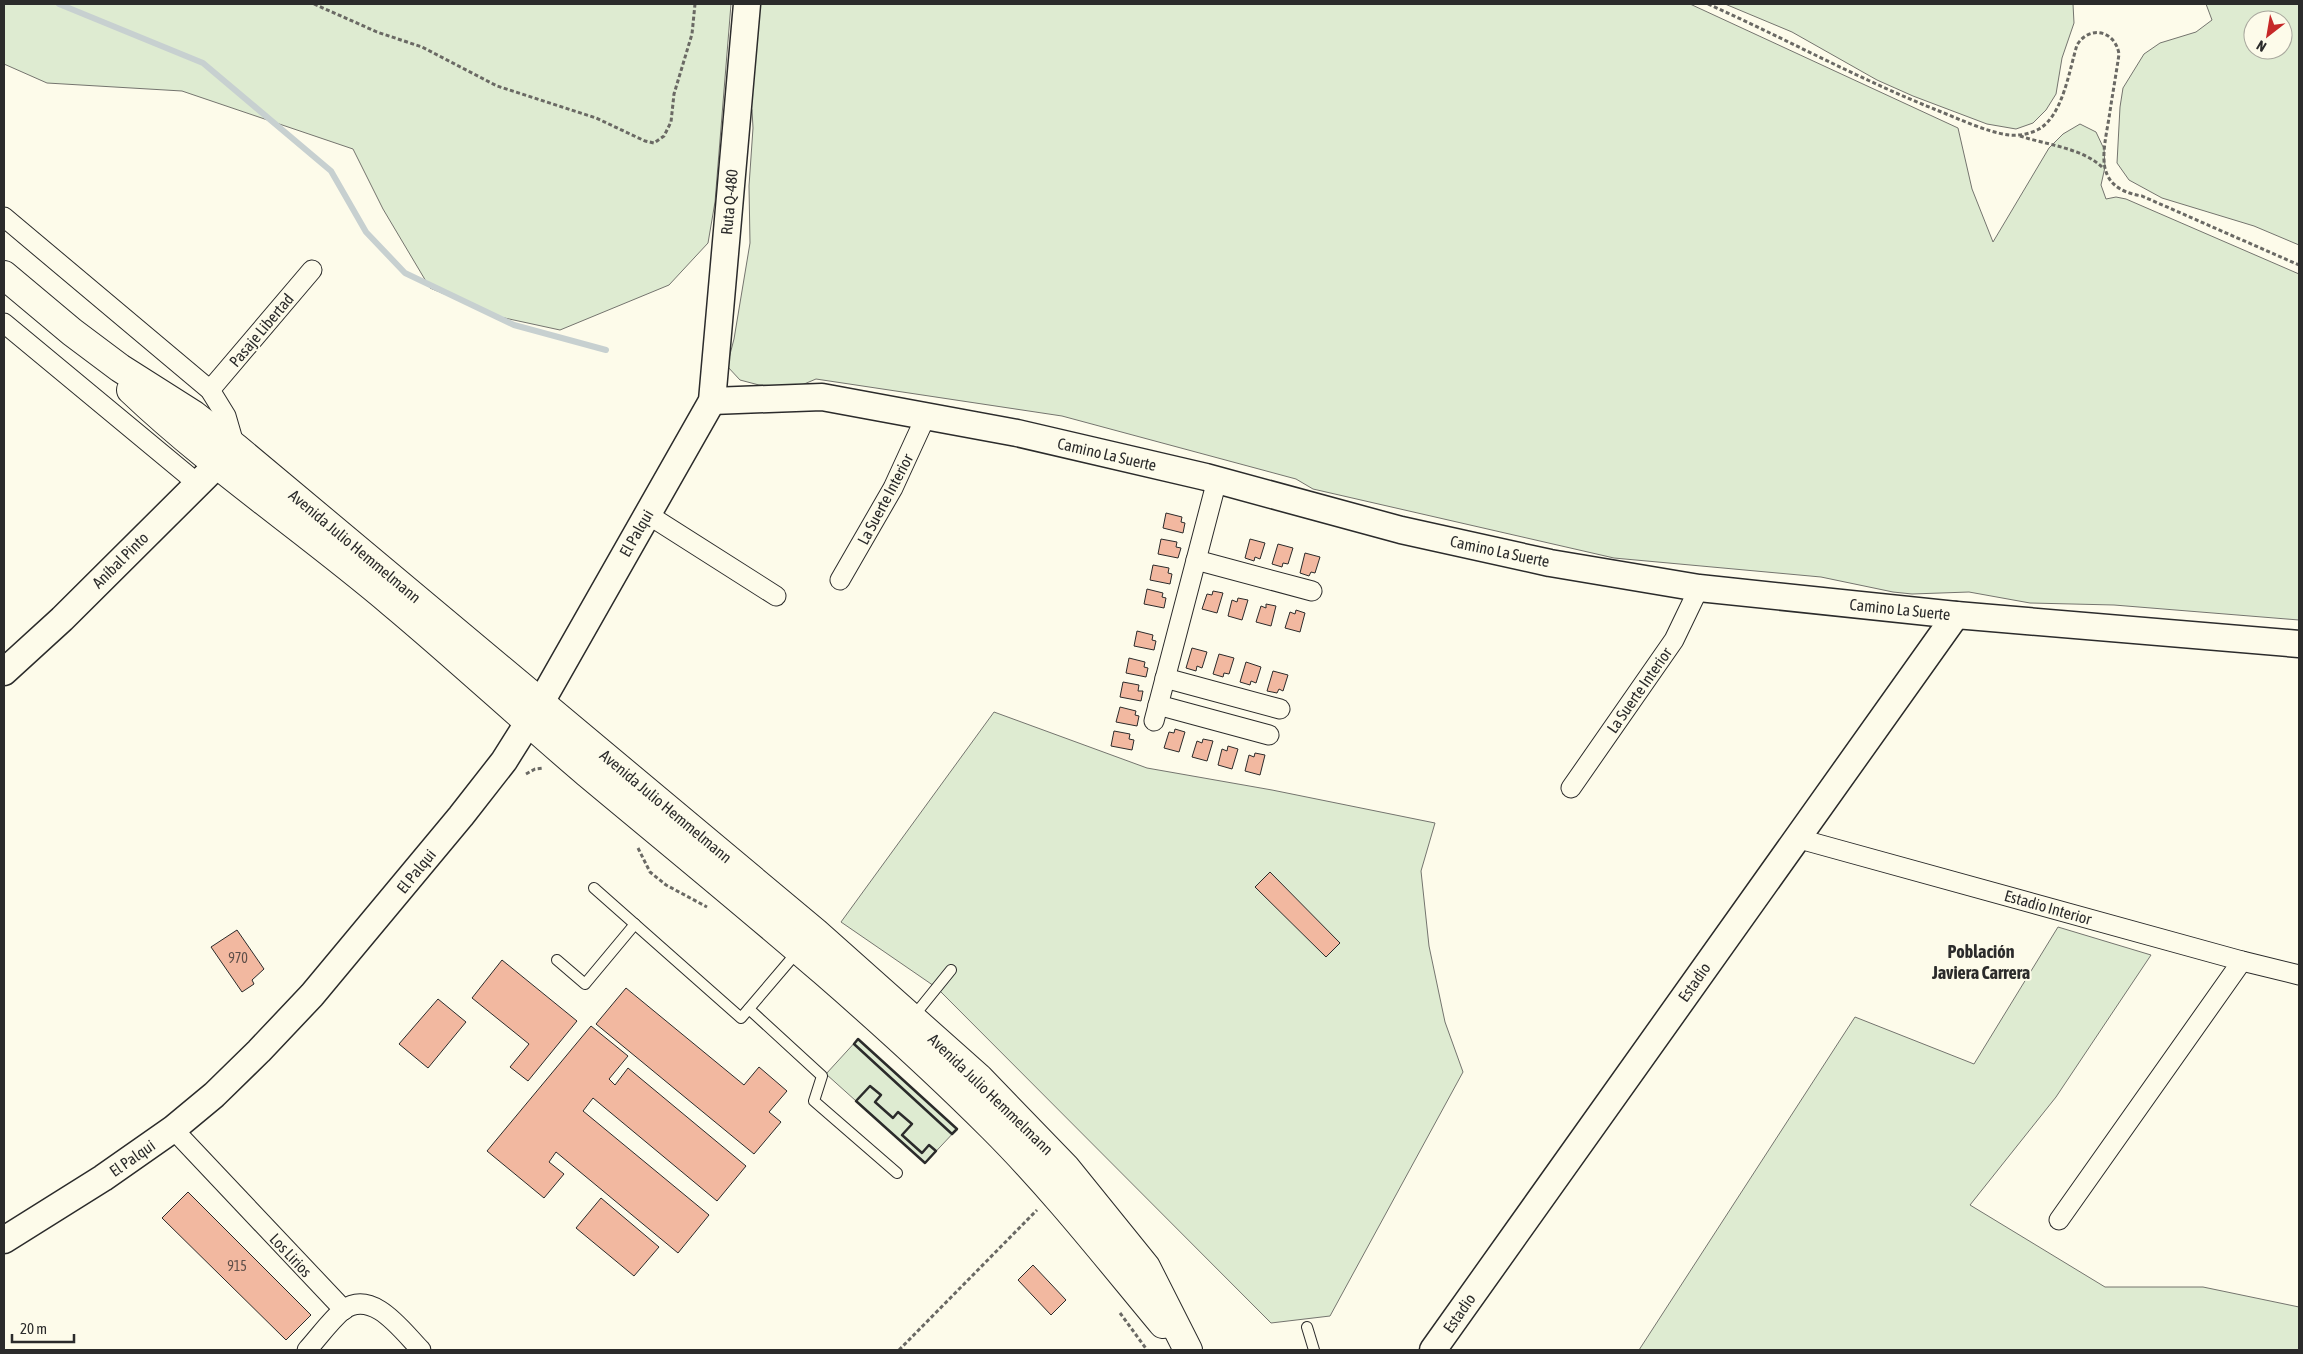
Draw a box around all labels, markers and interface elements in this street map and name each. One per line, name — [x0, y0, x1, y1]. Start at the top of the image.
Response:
north arrow — [2243, 10, 2293, 60]
text: N — [2254, 37, 2269, 55]
street label: Ruta Q-480 — [717, 168, 741, 236]
street label: Pasaje Libertad — [225, 290, 298, 371]
street label: Camino La Suerte — [1056, 434, 1158, 474]
street label: La Suerte Interior — [854, 450, 917, 547]
street label: Avenida Julio Hemmelmann — [286, 486, 424, 606]
street label: El Palqui — [615, 506, 657, 560]
street label: Aníbal Pinto — [88, 528, 152, 592]
street label: Camino La Suerte — [1449, 532, 1551, 570]
street label: Camino La Suerte — [1849, 595, 1951, 623]
street label: La Suerte Interior — [1603, 644, 1675, 736]
street label: Avenida Julio Hemmelmann — [597, 746, 735, 866]
street label: El Palqui — [393, 845, 440, 897]
street label: Estadio Interior — [2002, 886, 2094, 928]
district label: Población Javiera Carrera — [1931, 941, 2030, 983]
house number: 970 — [228, 950, 248, 966]
street label: Estadio — [1674, 959, 1714, 1005]
street label: Avenida Julio Hemmelmann — [925, 1030, 1057, 1158]
street label: El Palqui — [106, 1136, 159, 1181]
street label: Los Lirios — [266, 1229, 316, 1281]
house number: 915 — [227, 1258, 247, 1274]
street label: Estadio — [1439, 1290, 1479, 1336]
scale bar — [12, 1312, 75, 1344]
text: 20 m — [20, 1320, 47, 1337]

